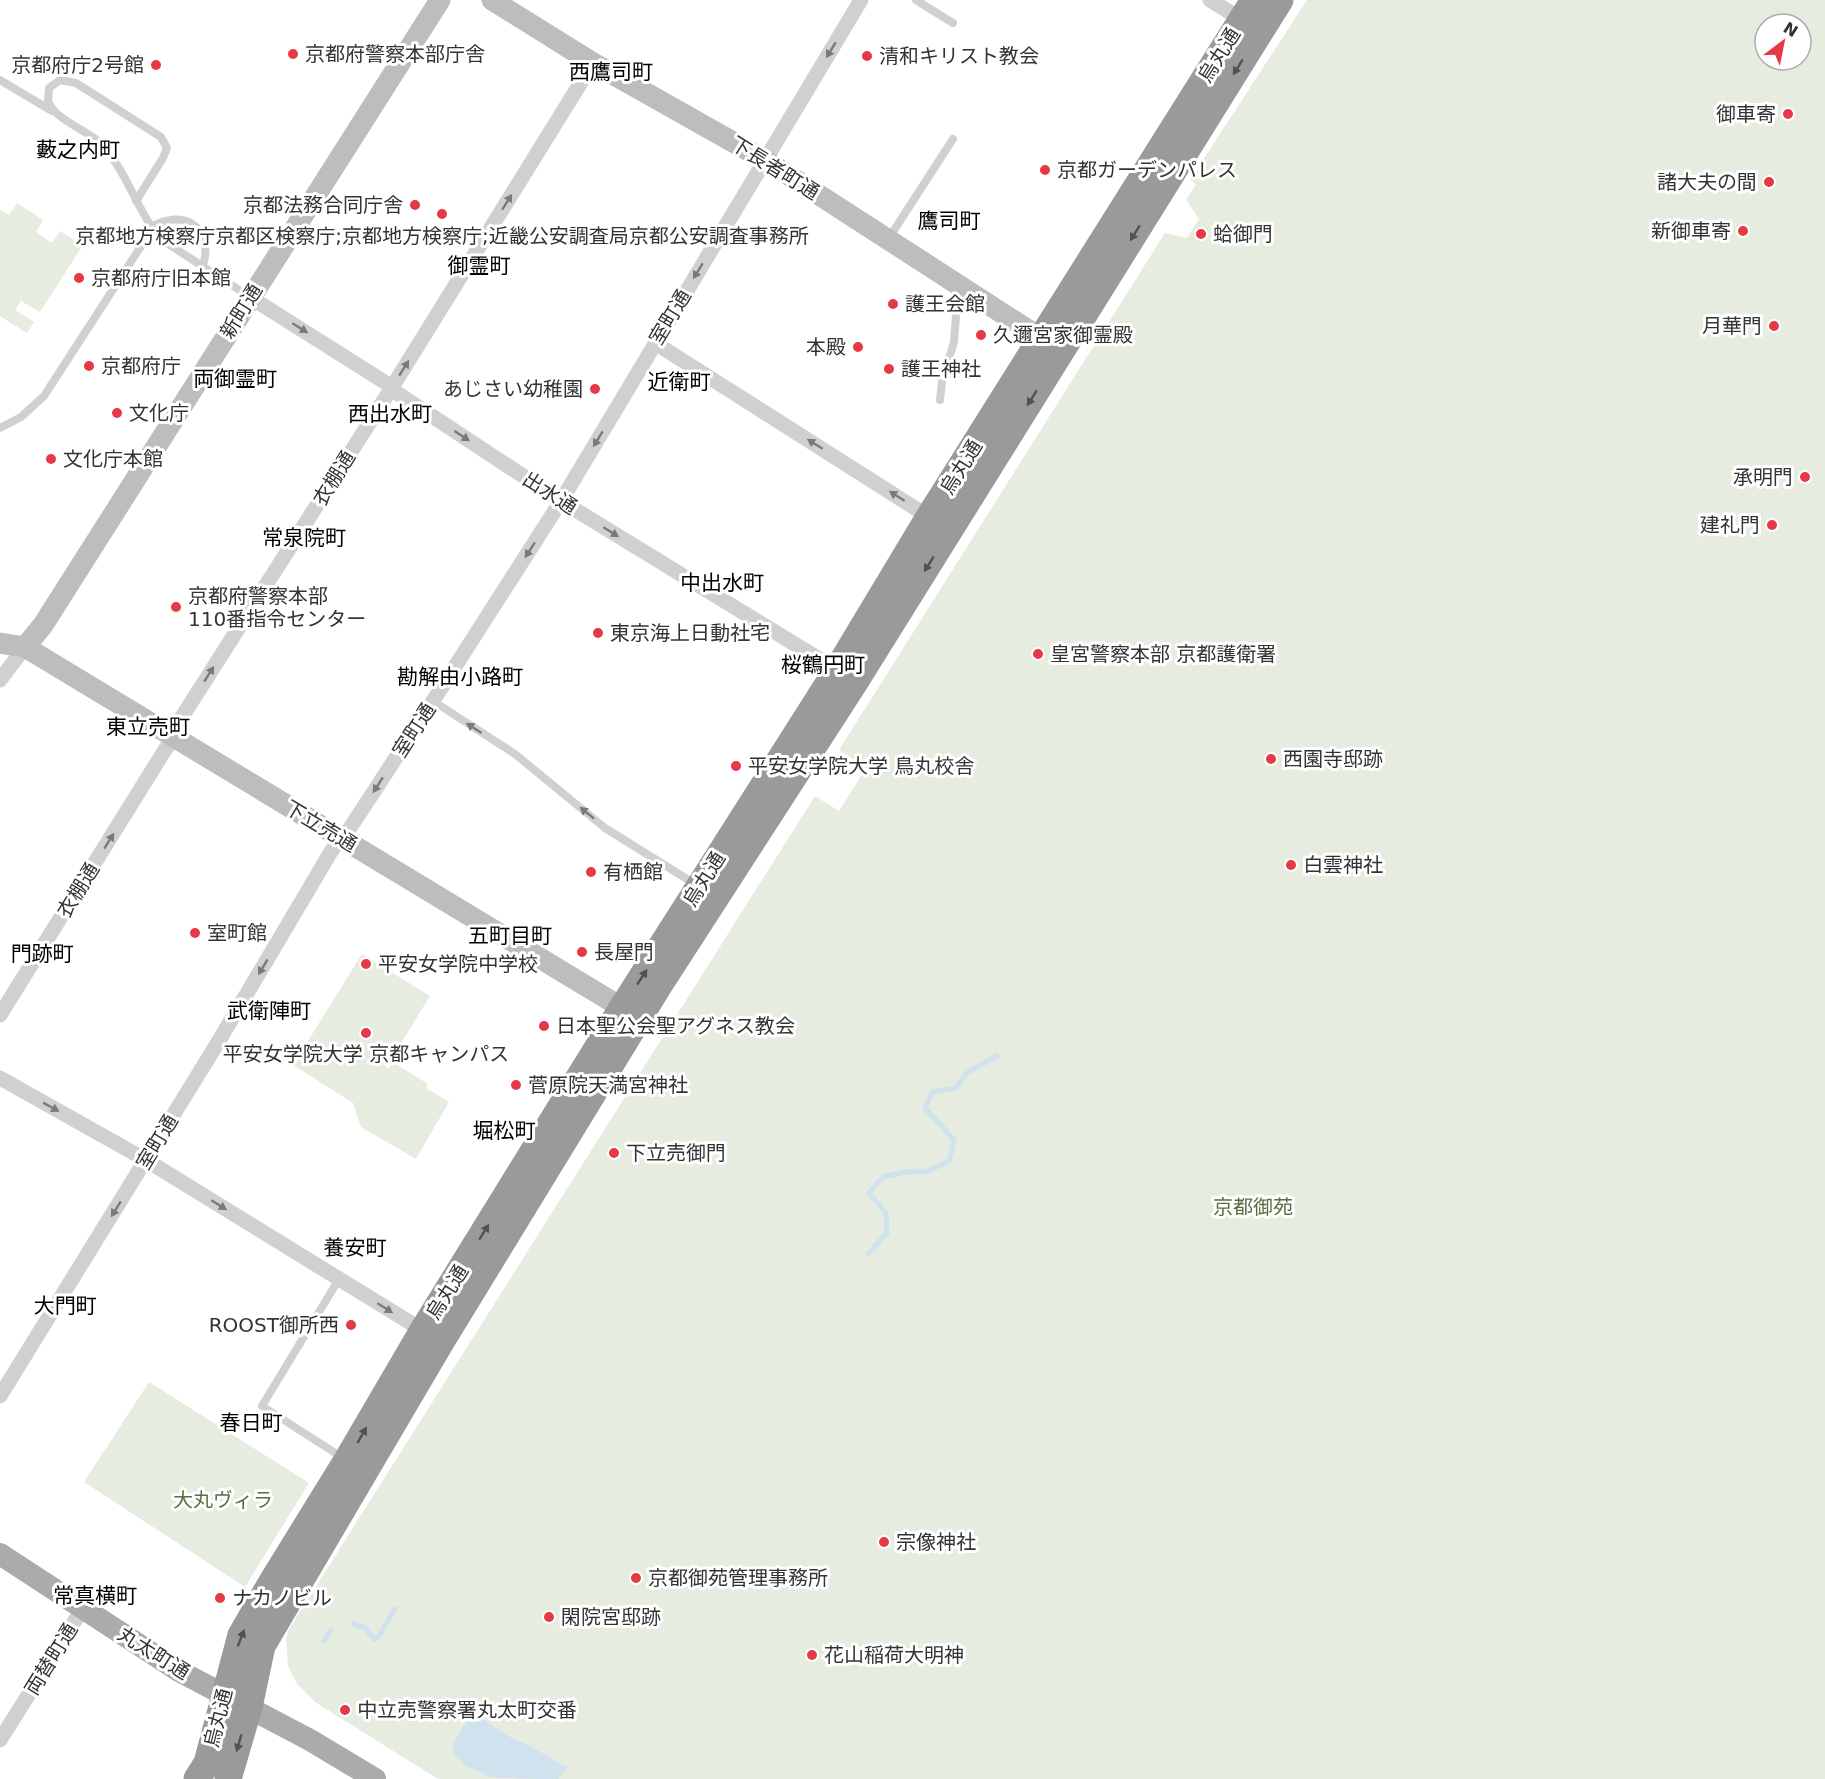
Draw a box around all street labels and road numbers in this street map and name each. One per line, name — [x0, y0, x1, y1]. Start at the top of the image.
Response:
street label: 烏丸通 — [1193, 23, 1245, 87]
street label: 下長者町通 — [726, 131, 824, 205]
street label: 新町通 — [215, 279, 267, 343]
street label: 室町通 — [644, 285, 696, 349]
street label: 烏丸通 — [935, 435, 987, 499]
street label: 衣棚通 — [308, 446, 360, 510]
street label: 出水通 — [518, 467, 582, 519]
street label: 室町通 — [388, 698, 440, 762]
street label: 下立売通 — [281, 795, 361, 857]
street label: 烏丸通 — [678, 847, 730, 911]
street label: 衣棚通 — [52, 858, 104, 922]
street label: 室町通 — [131, 1110, 183, 1174]
street label: 烏丸通 — [421, 1260, 473, 1324]
street label: 両替町通 — [20, 1619, 82, 1699]
street label: 丸太町通 — [114, 1622, 194, 1684]
street label: 烏丸通 — [199, 1686, 237, 1750]

